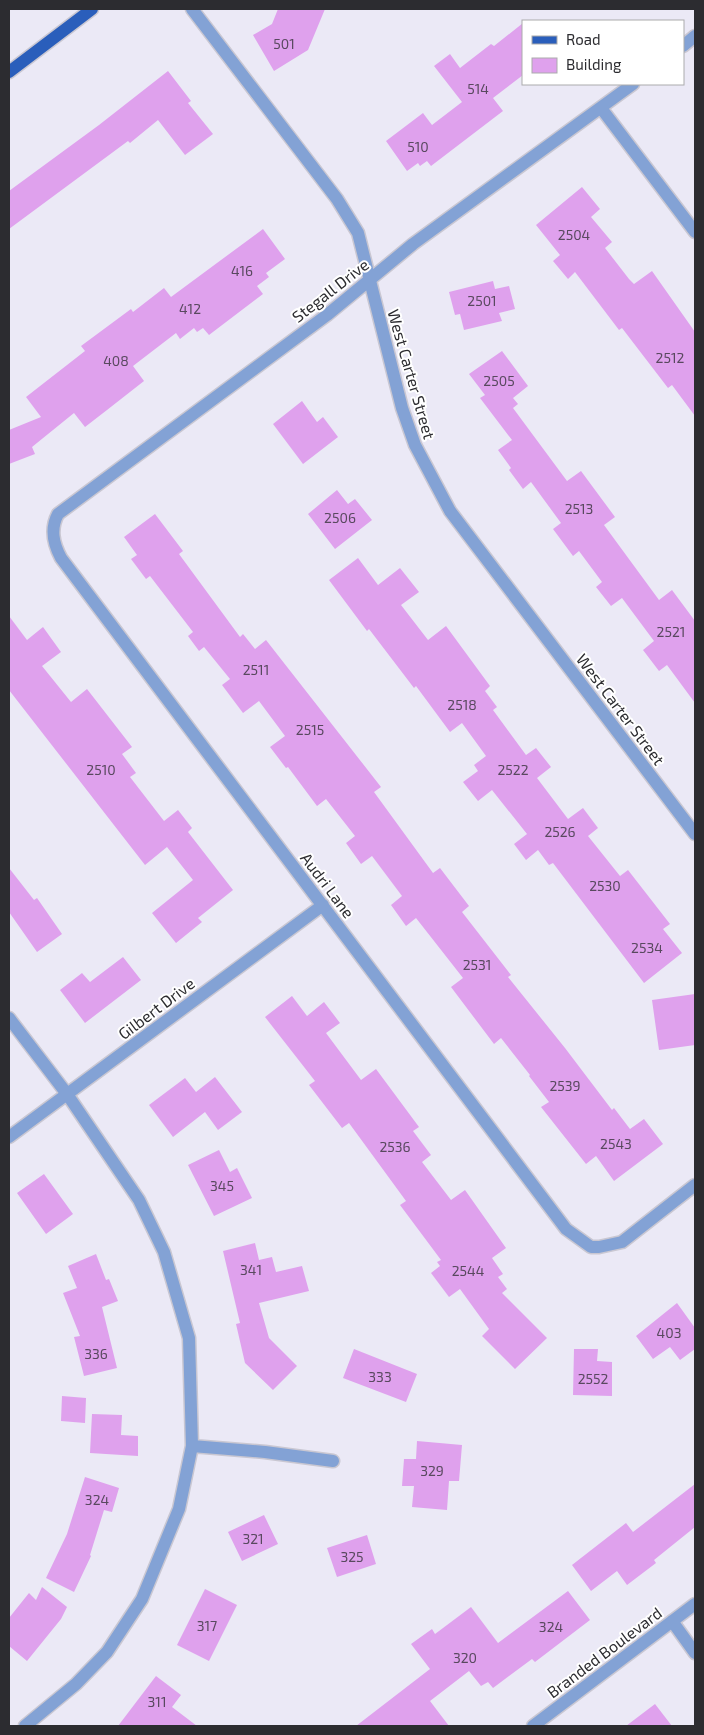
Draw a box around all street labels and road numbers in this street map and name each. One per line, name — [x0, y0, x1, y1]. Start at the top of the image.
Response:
street label: Stegall Drive — [288, 254, 372, 326]
street label: West Carter Street — [384, 307, 440, 441]
street label: West Carter Street — [573, 650, 669, 768]
street label: Audri Lane — [297, 848, 359, 922]
street label: Gilbert Drive — [114, 973, 198, 1043]
street label: Branded Boulevard — [543, 1603, 665, 1701]

